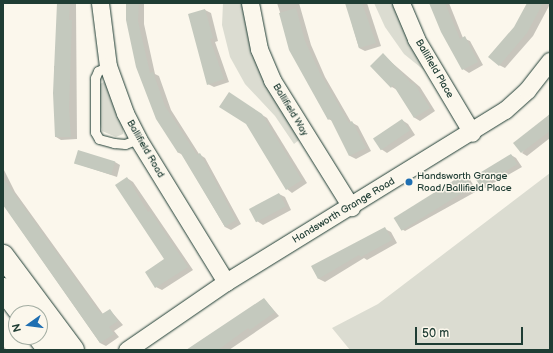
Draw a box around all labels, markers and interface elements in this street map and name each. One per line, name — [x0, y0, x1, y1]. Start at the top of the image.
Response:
street label: Ballifield Place — [412, 37, 456, 101]
street label: Ballifield Way — [270, 81, 310, 139]
street label: Ballifield Road — [124, 118, 166, 180]
place label: Handsworth Grange Road/Ballifield Place — [417, 170, 512, 194]
street label: Handsworth Grange Road — [291, 176, 397, 246]
marker: Handsworth Grange Road/Ballifield Place — [404, 177, 414, 187]
north arrow — [8, 305, 48, 345]
scale bar — [417, 319, 525, 345]
text: N — [10, 322, 24, 333]
text: 50 m — [422, 326, 449, 341]

